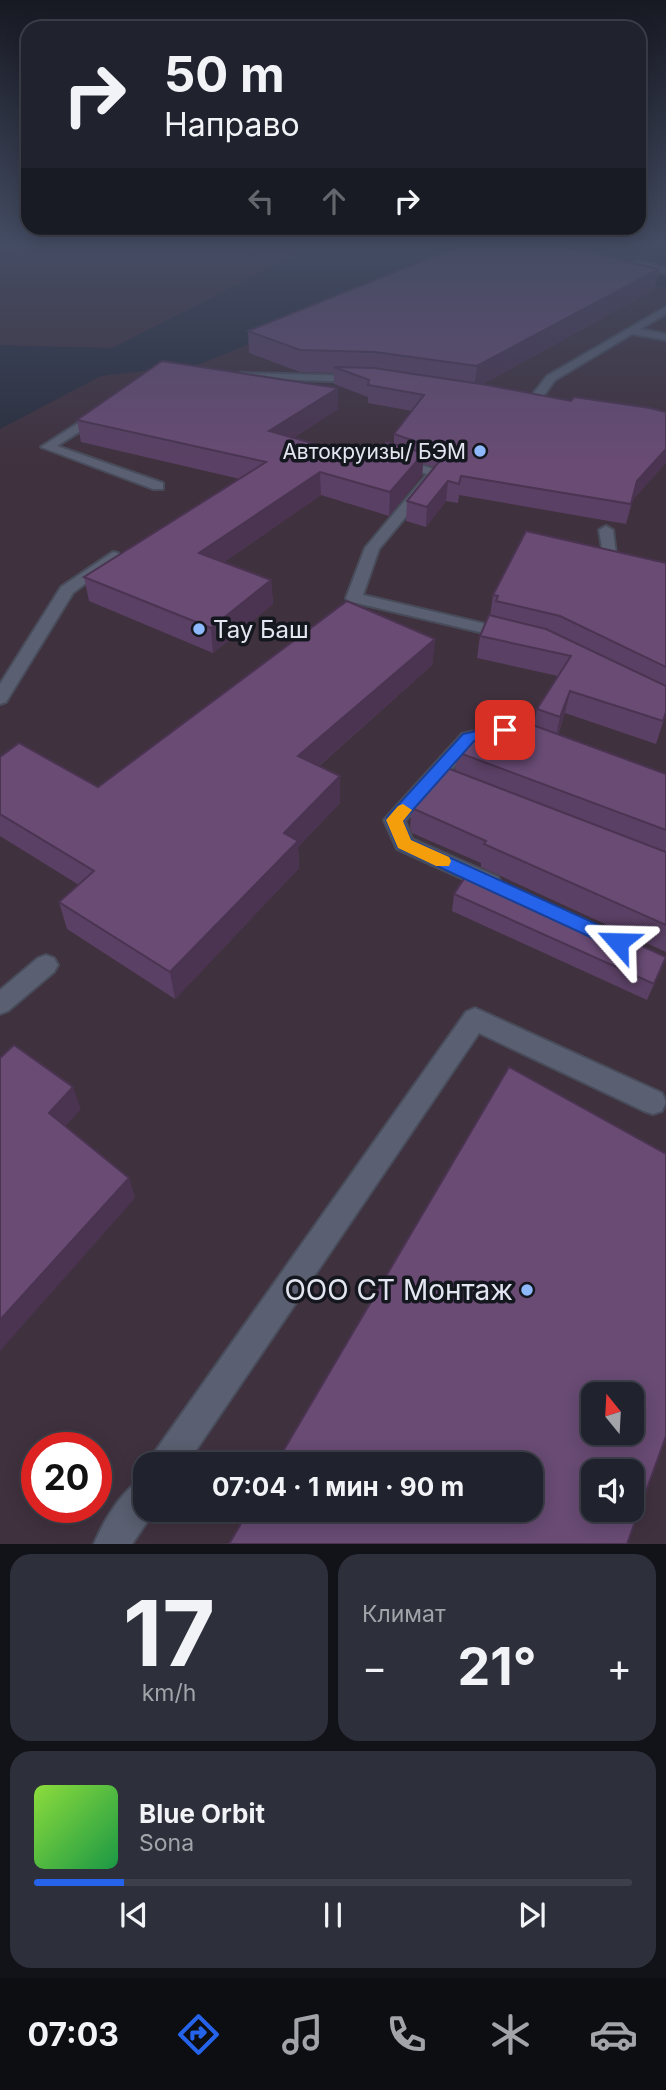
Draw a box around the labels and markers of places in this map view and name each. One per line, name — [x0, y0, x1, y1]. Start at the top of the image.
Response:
place label: Автокруизы/ БЭМ — [282, 439, 466, 464]
marker: Автокруизы/ БЭМ — [472, 443, 488, 459]
place label: Тау Баш — [213, 615, 309, 644]
marker: Тау Баш — [191, 621, 207, 637]
pin — [475, 700, 535, 760]
place label: ООО СТ Монтаж — [284, 1273, 513, 1307]
marker: ООО СТ Монтаж — [519, 1282, 535, 1298]

